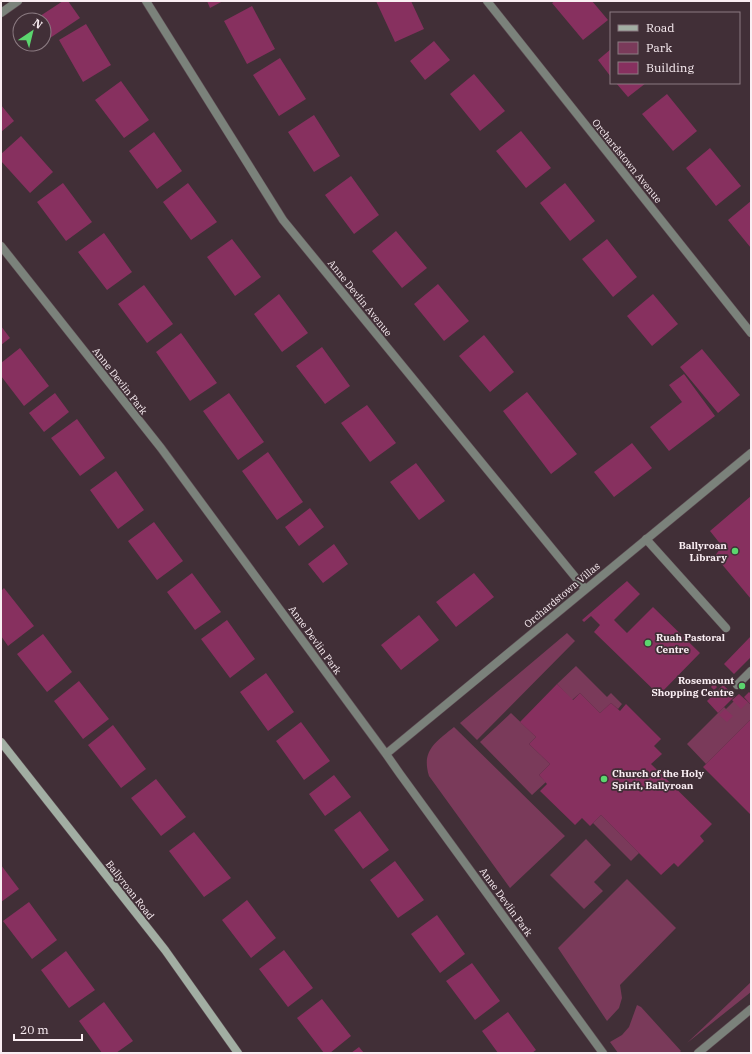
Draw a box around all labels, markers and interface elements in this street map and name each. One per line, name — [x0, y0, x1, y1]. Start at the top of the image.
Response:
north arrow — [12, 12, 52, 52]
legend — [610, 12, 740, 84]
text: N — [30, 16, 46, 32]
text: Road — [646, 20, 675, 35]
text: Park — [646, 40, 672, 55]
text: Building — [646, 60, 694, 75]
street label: Orchardstown Avenue — [589, 116, 665, 206]
street label: Anne Devlin Avenue — [325, 257, 395, 339]
street label: Anne Devlin Park — [90, 345, 150, 417]
place label: Ballyroan Library — [679, 539, 727, 564]
marker: Ballyroan Library — [730, 546, 740, 556]
street label: Orchardstown Villas — [521, 559, 603, 631]
street label: Anne Devlin Park — [286, 603, 344, 677]
place label: Ruah Pastoral Centre — [656, 631, 725, 656]
marker: Ruah Pastoral Centre — [643, 638, 653, 648]
place label: Rosemount Shopping Centre — [651, 674, 734, 699]
marker: Rosemount Shopping Centre — [737, 681, 747, 691]
place label: Church of the Holy Spirit, Ballyroan — [612, 767, 704, 792]
marker: Church of the Holy Spirit, Ballyroan — [599, 774, 609, 784]
street label: Ballyroan Road — [103, 858, 157, 922]
street label: Anne Devlin Park — [477, 865, 535, 939]
scale bar — [14, 1016, 82, 1042]
text: 20 m — [20, 1022, 49, 1037]

